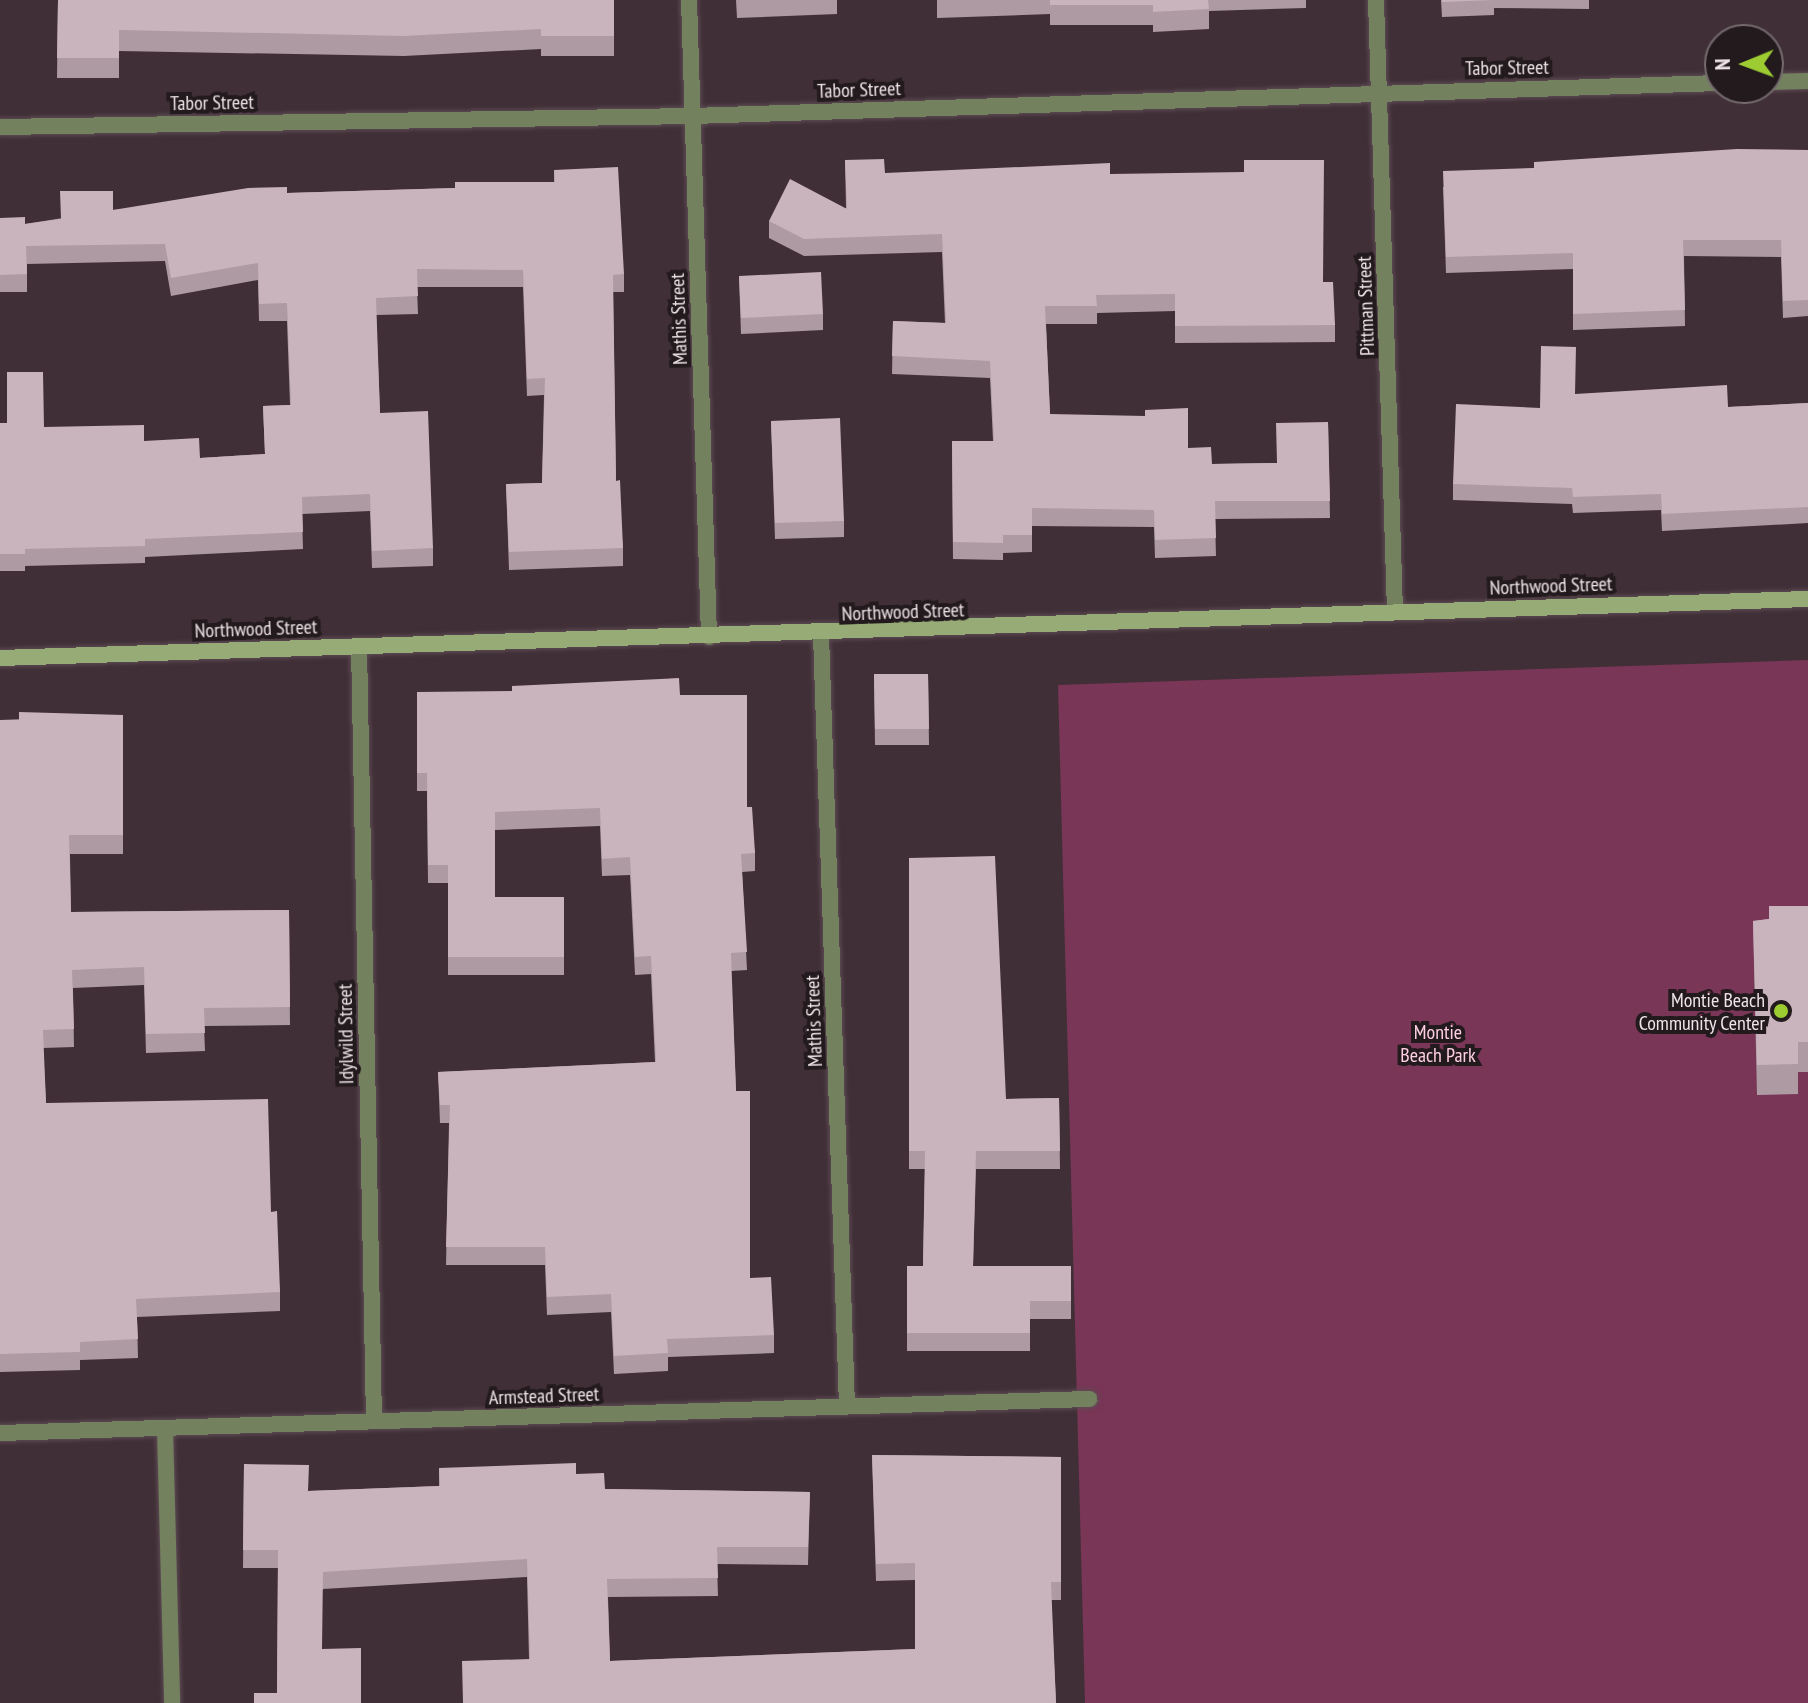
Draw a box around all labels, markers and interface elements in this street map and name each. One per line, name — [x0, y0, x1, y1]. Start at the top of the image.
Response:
north arrow — [1704, 24, 1784, 104]
street label: Tabor Street — [1465, 55, 1549, 81]
text: N — [1708, 58, 1736, 71]
street label: Tabor Street — [817, 77, 901, 103]
street label: Tabor Street — [170, 90, 254, 116]
street label: Pittman Street — [1352, 256, 1380, 356]
street label: Mathis Street — [665, 273, 693, 365]
street label: Northwood Street — [1489, 572, 1613, 600]
street label: Northwood Street — [841, 598, 965, 626]
street label: Northwood Street — [194, 615, 318, 643]
street label: Mathis Street — [800, 975, 828, 1067]
street label: Idylwild Street — [333, 983, 359, 1085]
place label: Montie Beach Community Center — [1638, 988, 1765, 1035]
marker: Montie Beach Community Center — [1772, 1002, 1790, 1020]
park label: Montie Beach Park — [1400, 1020, 1476, 1067]
street label: Armstead Street — [488, 1382, 600, 1410]

